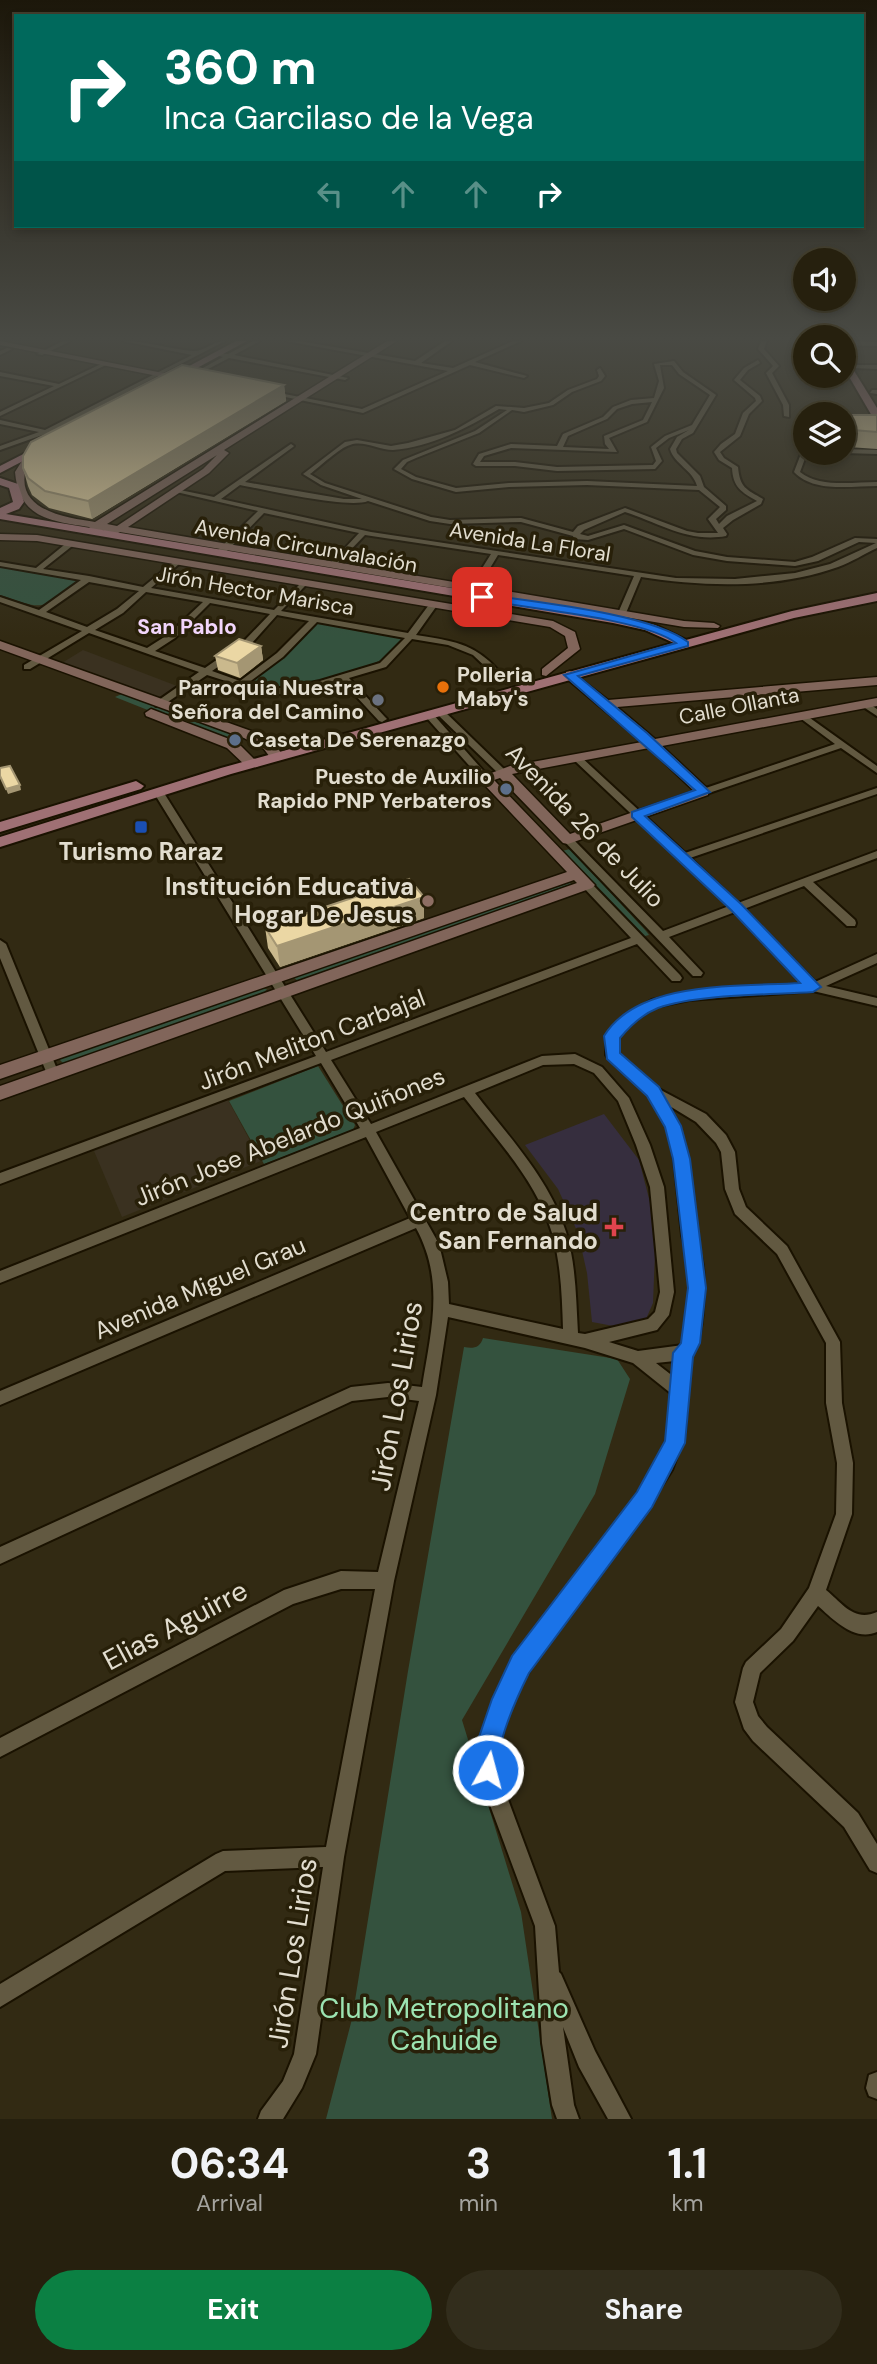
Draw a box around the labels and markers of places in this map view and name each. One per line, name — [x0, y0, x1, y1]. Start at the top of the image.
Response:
pin — [452, 567, 512, 627]
place label: Polleria Maby's — [457, 661, 533, 713]
place label: Parroquia Nuestra Señora del Camino — [171, 674, 364, 726]
marker: Polleria Maby's — [435, 679, 451, 695]
marker: Parroquia Nuestra Señora del Camino — [370, 692, 386, 708]
place label: Caseta De Serenazgo — [249, 726, 466, 754]
marker: Caseta De Serenazgo — [227, 732, 243, 748]
place label: Puesto de Auxilio Rapido PNP Yerbateros — [257, 763, 492, 815]
marker: Puesto de Auxilio Rapido PNP Yerbateros — [498, 781, 514, 797]
marker: Turismo Raraz — [133, 819, 149, 835]
place label: Turismo Raraz — [59, 836, 223, 867]
place label: Institución Educativa Hogar De Jesus — [165, 871, 414, 930]
marker: Institución Educativa Hogar De Jesus — [420, 893, 436, 909]
place label: Centro de Salud San Fernando — [409, 1197, 598, 1256]
marker: Centro de Salud San Fernando — [604, 1217, 624, 1237]

